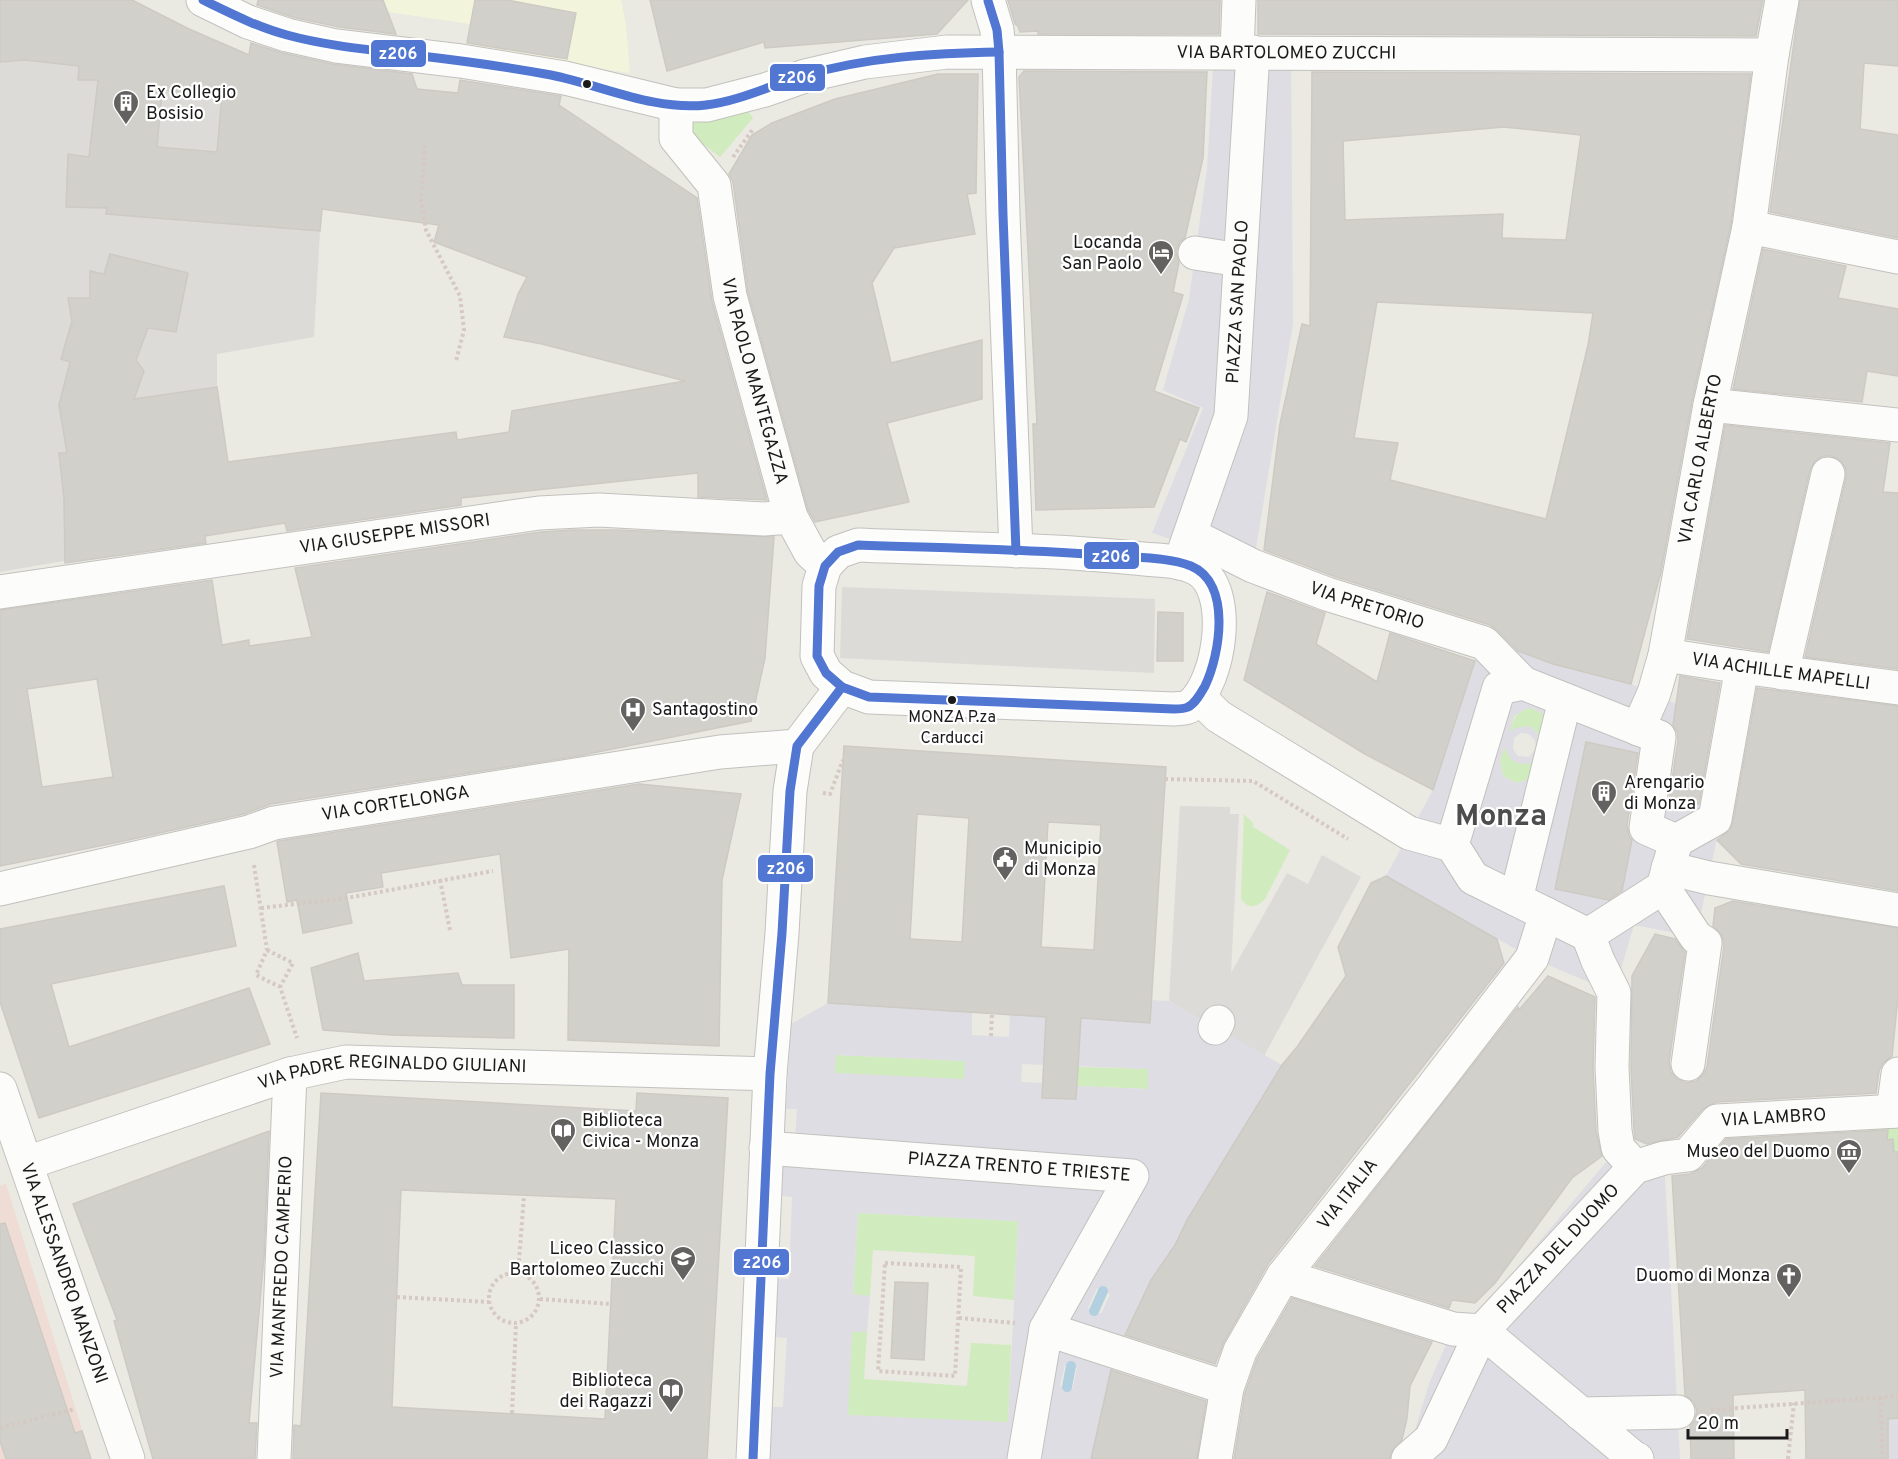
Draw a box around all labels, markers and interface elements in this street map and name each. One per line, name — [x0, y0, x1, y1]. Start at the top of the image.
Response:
line badge: z206 — [370, 39, 427, 68]
street label: VIA BARTOLOMEO ZUCCHI — [1177, 41, 1397, 65]
text: z206 — [379, 45, 417, 65]
line badge: z206 — [769, 63, 826, 92]
text: z206 — [778, 69, 816, 89]
unlabelled marker — [581, 78, 593, 90]
place label: Ex Collegio Bosisio — [146, 82, 236, 126]
building icon: Ex Collegio Bosisio — [111, 88, 141, 126]
street label: PIAZZA SAN PAOLO — [1221, 219, 1254, 384]
place label: Locanda San Paolo — [1062, 232, 1142, 276]
hotel icon: Locanda San Paolo — [1146, 238, 1176, 276]
street label: VIA PAOLO MANTEGAZZA — [716, 276, 793, 487]
street label: VIA CARLO ALBERTO — [1674, 372, 1728, 546]
street label: VIA GIUSEPPE MISSORI — [298, 509, 492, 559]
line badge: z206 — [1083, 541, 1140, 570]
text: z206 — [1092, 548, 1130, 568]
street label: VIA PRETORIO — [1306, 577, 1427, 635]
street label: VIA ACHILLE MAPELLI — [1690, 648, 1872, 696]
marker: MONZA P.za Carducci — [946, 694, 958, 706]
hospital icon: Santagostino — [618, 695, 648, 733]
place label: Santagostino — [652, 699, 758, 722]
place label: MONZA P.za Carducci — [908, 708, 996, 749]
place label: Arengario di Monza — [1624, 772, 1705, 816]
building icon: Arengario di Monza — [1589, 778, 1619, 816]
street label: VIA CORTELONGA — [320, 781, 471, 827]
district label: Monza — [1455, 799, 1547, 836]
place label: Municipio di Monza — [1024, 838, 1102, 882]
public building icon: Municipio di Monza — [990, 844, 1020, 882]
line badge: z206 — [757, 854, 814, 883]
text: z206 — [767, 860, 805, 880]
street label: VIA PADRE REGINALDO GIULIANI — [255, 1050, 527, 1095]
street label: VIA LAMBRO — [1720, 1103, 1827, 1132]
place label: Biblioteca Civica - Monza — [582, 1110, 699, 1154]
library icon: Biblioteca Civica - Monza — [548, 1116, 578, 1154]
museum icon: Museo del Duomo — [1834, 1137, 1864, 1175]
place label: Museo del Duomo — [1686, 1141, 1830, 1164]
street label: PIAZZA TRENTO E TRIESTE — [907, 1147, 1132, 1187]
street label: VIA ITALIA — [1313, 1154, 1383, 1235]
street label: VIA MANFREDO CAMPERIO — [266, 1155, 298, 1379]
street label: VIA ALESSANDRO MANZONI — [15, 1160, 113, 1387]
street label: PIAZZA DEL DUOMO — [1492, 1179, 1625, 1319]
place label: Liceo Classico Bartolomeo Zucchi — [509, 1238, 664, 1282]
school or university icon: Liceo Classico Bartolomeo Zucchi — [668, 1244, 698, 1282]
line badge: z206 — [733, 1248, 790, 1276]
text: z206 — [743, 1254, 781, 1274]
church icon: Duomo di Monza — [1774, 1261, 1804, 1299]
place label: Duomo di Monza — [1636, 1265, 1770, 1288]
place label: Biblioteca dei Ragazzi — [559, 1370, 652, 1414]
library icon: Biblioteca dei Ragazzi — [656, 1376, 686, 1414]
scale bar — [1688, 1402, 1787, 1440]
text: 20 m — [1697, 1413, 1739, 1436]

